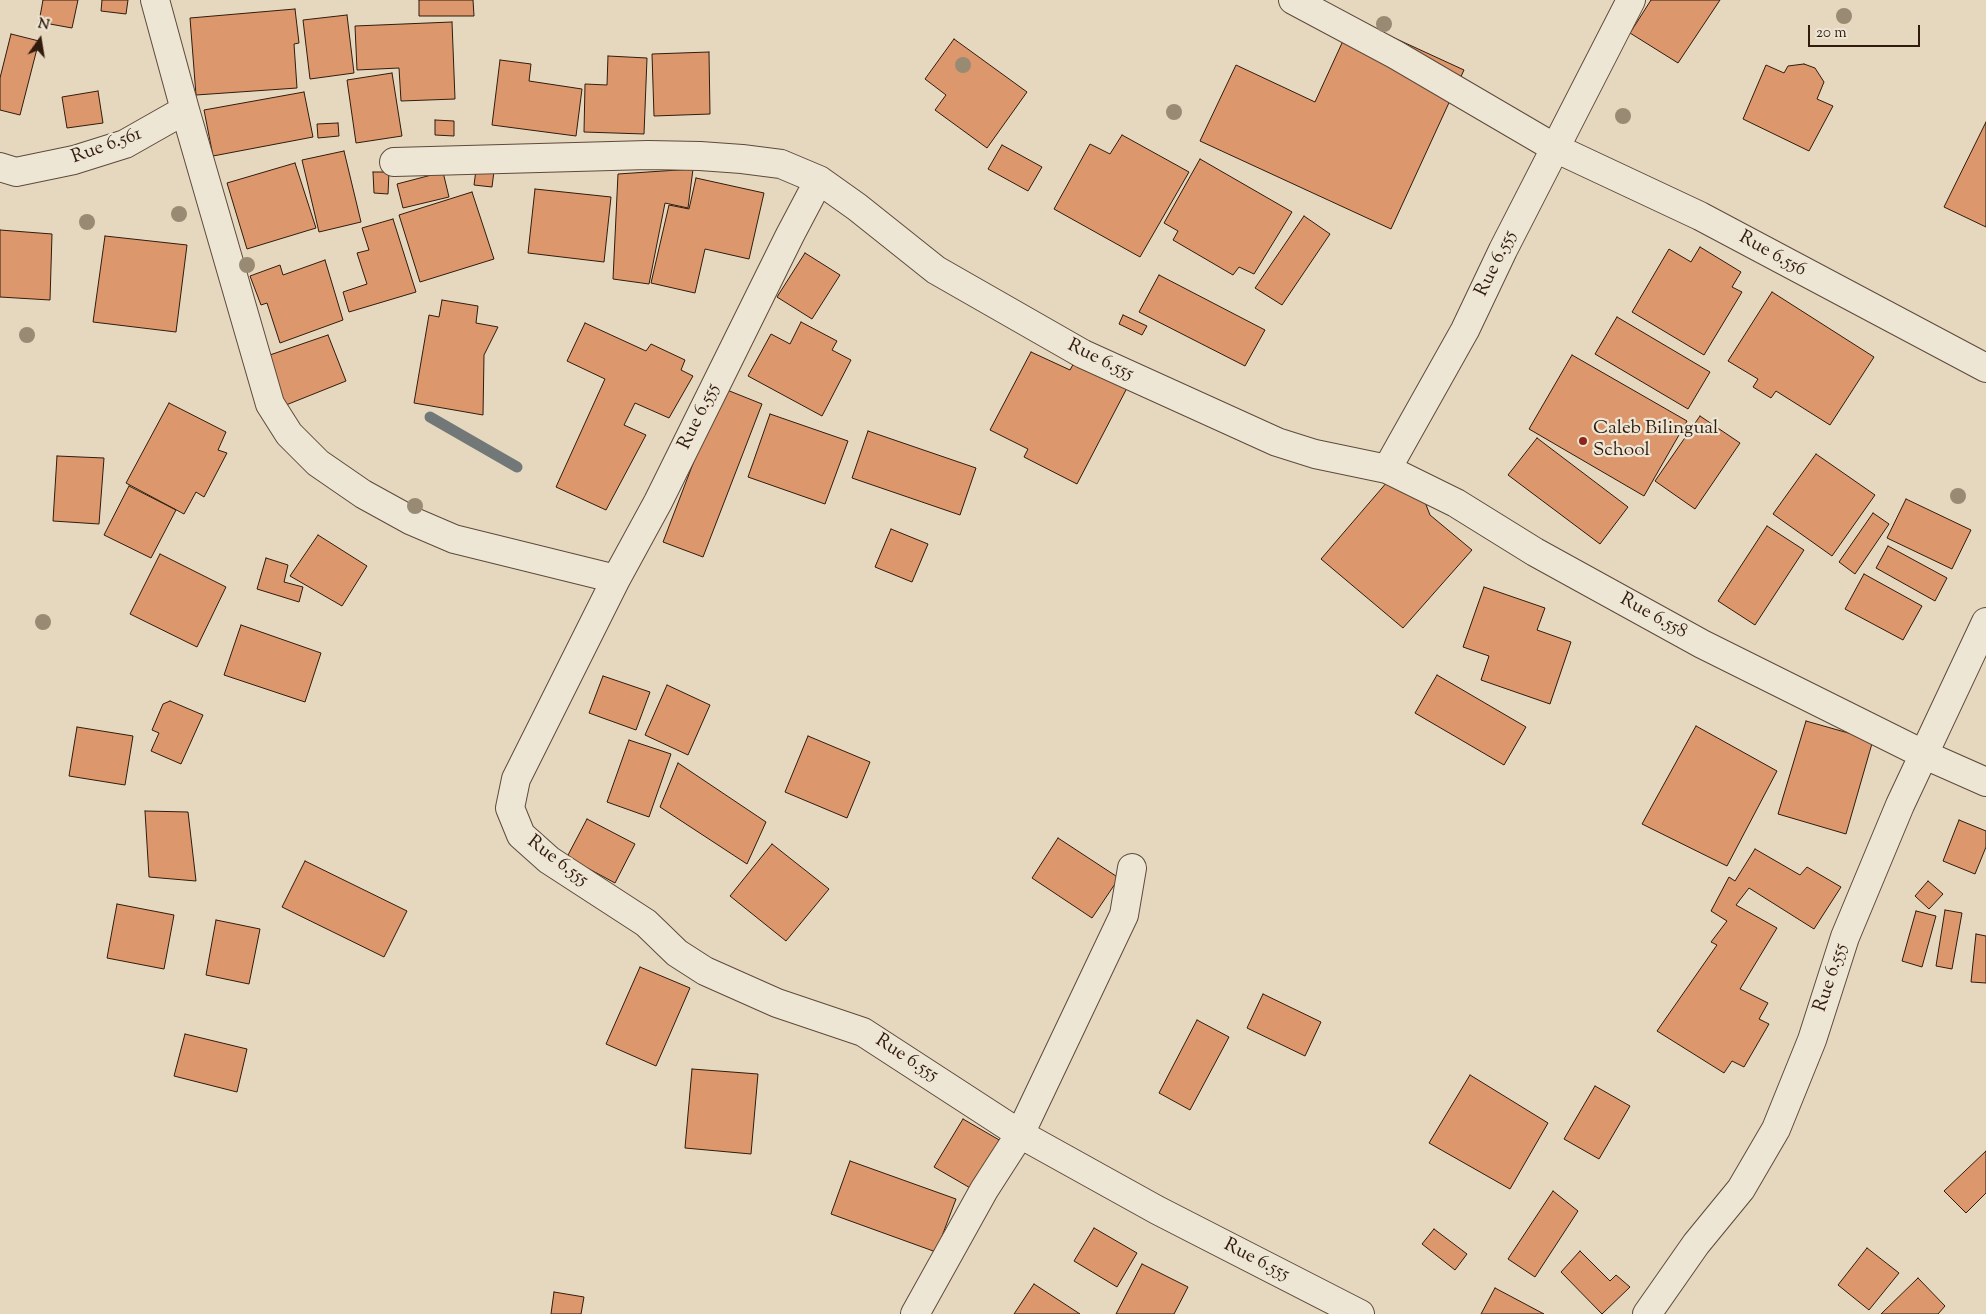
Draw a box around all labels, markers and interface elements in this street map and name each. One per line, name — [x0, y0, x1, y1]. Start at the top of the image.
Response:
text: N — [36, 14, 51, 36]
north arrow — [15, 15, 65, 65]
scale bar — [1811, 15, 1924, 47]
text: 20 m — [1816, 23, 1847, 44]
street label: Rue 6.561 — [69, 124, 145, 170]
street label: Rue 6.555 — [1471, 227, 1523, 301]
street label: Rue 6.556 — [1734, 227, 1810, 283]
street label: Rue 6.555 — [1063, 335, 1137, 387]
street label: Rue 6.555 — [674, 380, 726, 454]
place label: Caleb Bilingual School — [1593, 419, 1718, 463]
marker: Caleb Bilingual School — [1577, 435, 1589, 447]
street label: Rue 6.558 — [1615, 589, 1691, 645]
street label: Rue 6.555 — [522, 832, 592, 892]
street label: Rue 6.555 — [1810, 941, 1854, 1015]
street label: Rue 6.555 — [870, 1030, 942, 1088]
street label: Rue 6.555 — [1219, 1235, 1293, 1287]

